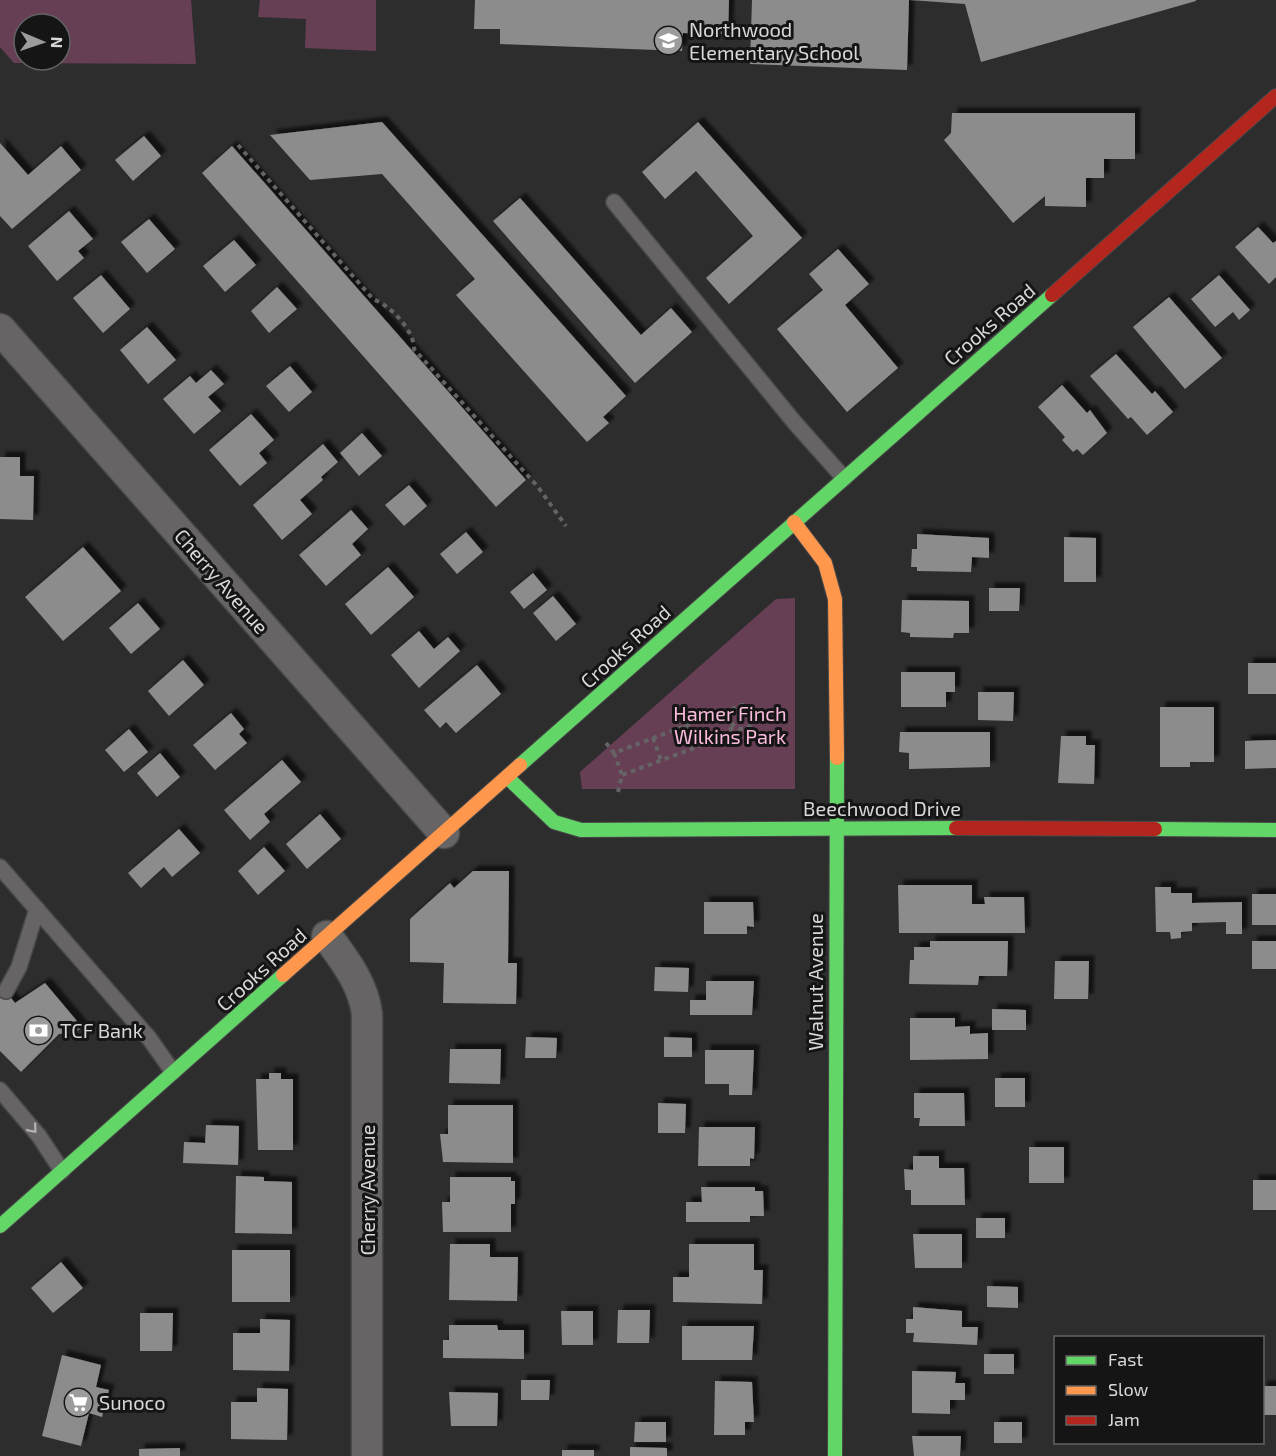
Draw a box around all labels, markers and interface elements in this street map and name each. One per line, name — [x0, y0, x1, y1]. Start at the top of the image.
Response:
north arrow — [12, 12, 72, 72]
place label: Northwood Elementary School — [689, 17, 859, 64]
school or university icon: Northwood Elementary School — [652, 25, 684, 57]
text: N — [48, 36, 67, 49]
street label: Crooks Road — [939, 278, 1039, 370]
street label: Cherry Avenue — [170, 524, 274, 638]
street label: Crooks Road — [575, 599, 675, 693]
park label: Hamer Finch Wilkins Park — [673, 701, 787, 748]
street label: Beechwood Drive — [803, 796, 961, 820]
street label: Walnut Avenue — [803, 913, 827, 1051]
street label: Crooks Road — [211, 922, 311, 1016]
bank icon: TCF Bank — [23, 1014, 55, 1046]
place label: TCF Bank — [60, 1018, 143, 1042]
one-way arrow — [26, 1122, 37, 1133]
street label: Cherry Avenue — [355, 1125, 379, 1255]
legend — [1054, 1336, 1264, 1444]
text: Fast — [1108, 1348, 1143, 1370]
text: Slow — [1108, 1378, 1149, 1400]
supermarket icon: Sunoco — [62, 1386, 94, 1418]
place label: Sunoco — [99, 1390, 166, 1414]
text: Jam — [1108, 1408, 1140, 1430]

